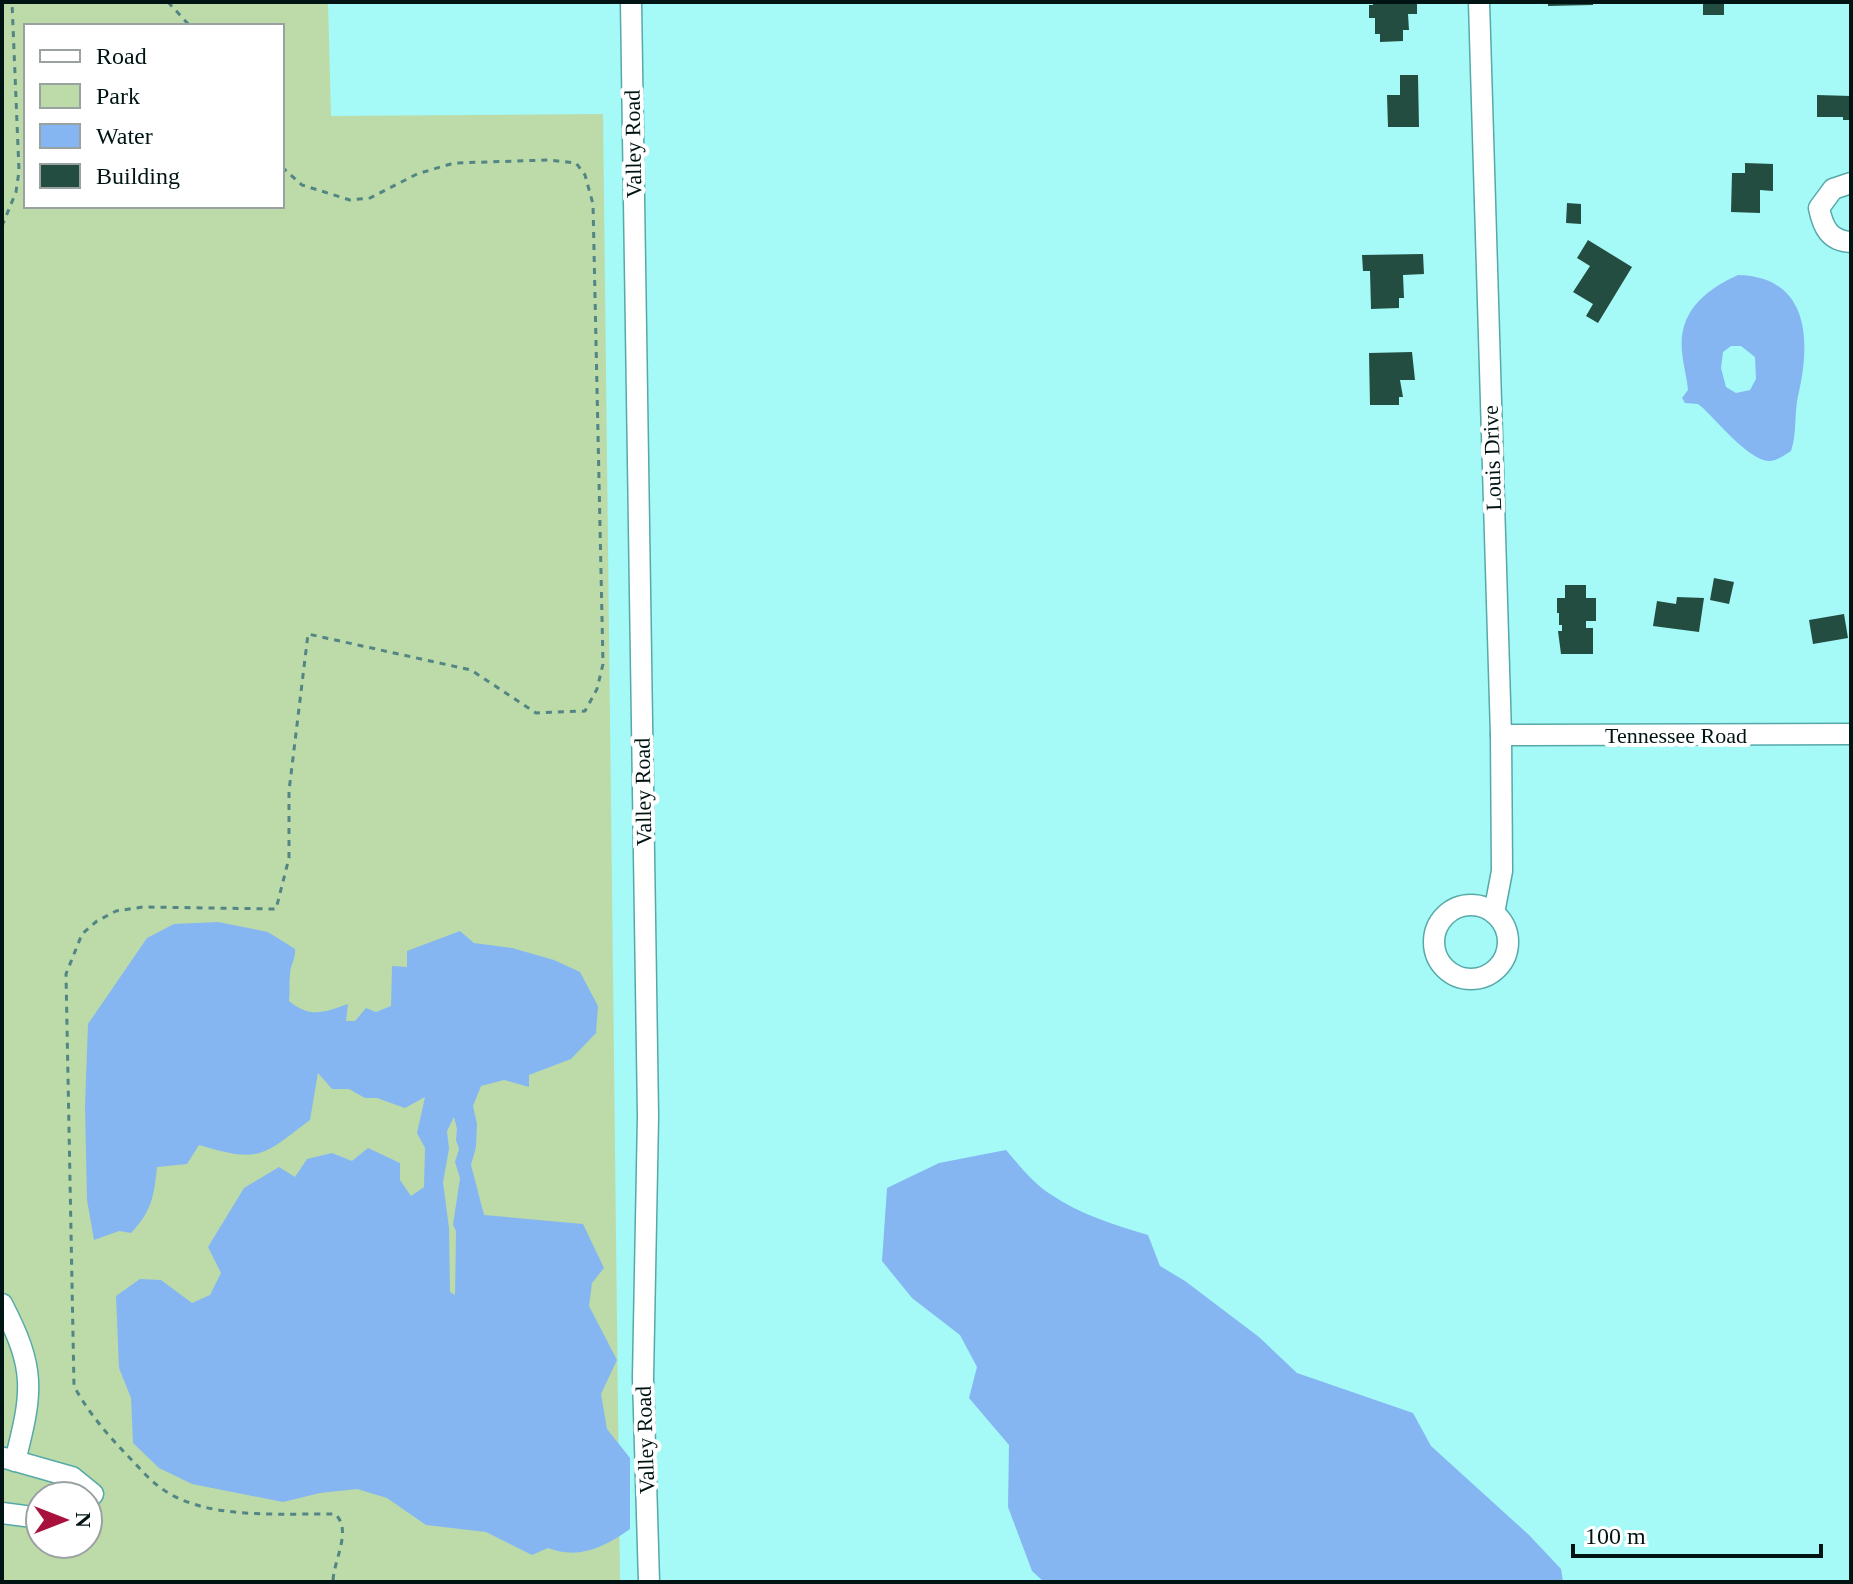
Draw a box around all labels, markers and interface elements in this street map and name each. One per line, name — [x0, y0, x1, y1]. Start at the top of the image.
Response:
legend — [24, 24, 284, 208]
text: Road — [96, 43, 147, 69]
text: Park — [96, 83, 140, 109]
street label: Valley Road — [620, 90, 646, 198]
text: Water — [96, 123, 153, 149]
text: Building — [96, 163, 180, 189]
street label: Louis Drive — [1478, 405, 1506, 511]
street label: Tennessee Road — [1605, 723, 1747, 748]
street label: Valley Road — [630, 738, 656, 846]
street label: Valley Road — [631, 1386, 659, 1494]
north arrow — [24, 1480, 104, 1560]
scale bar — [1573, 1508, 1821, 1558]
text: N — [71, 1512, 96, 1528]
text: 100 m — [1585, 1523, 1646, 1549]

